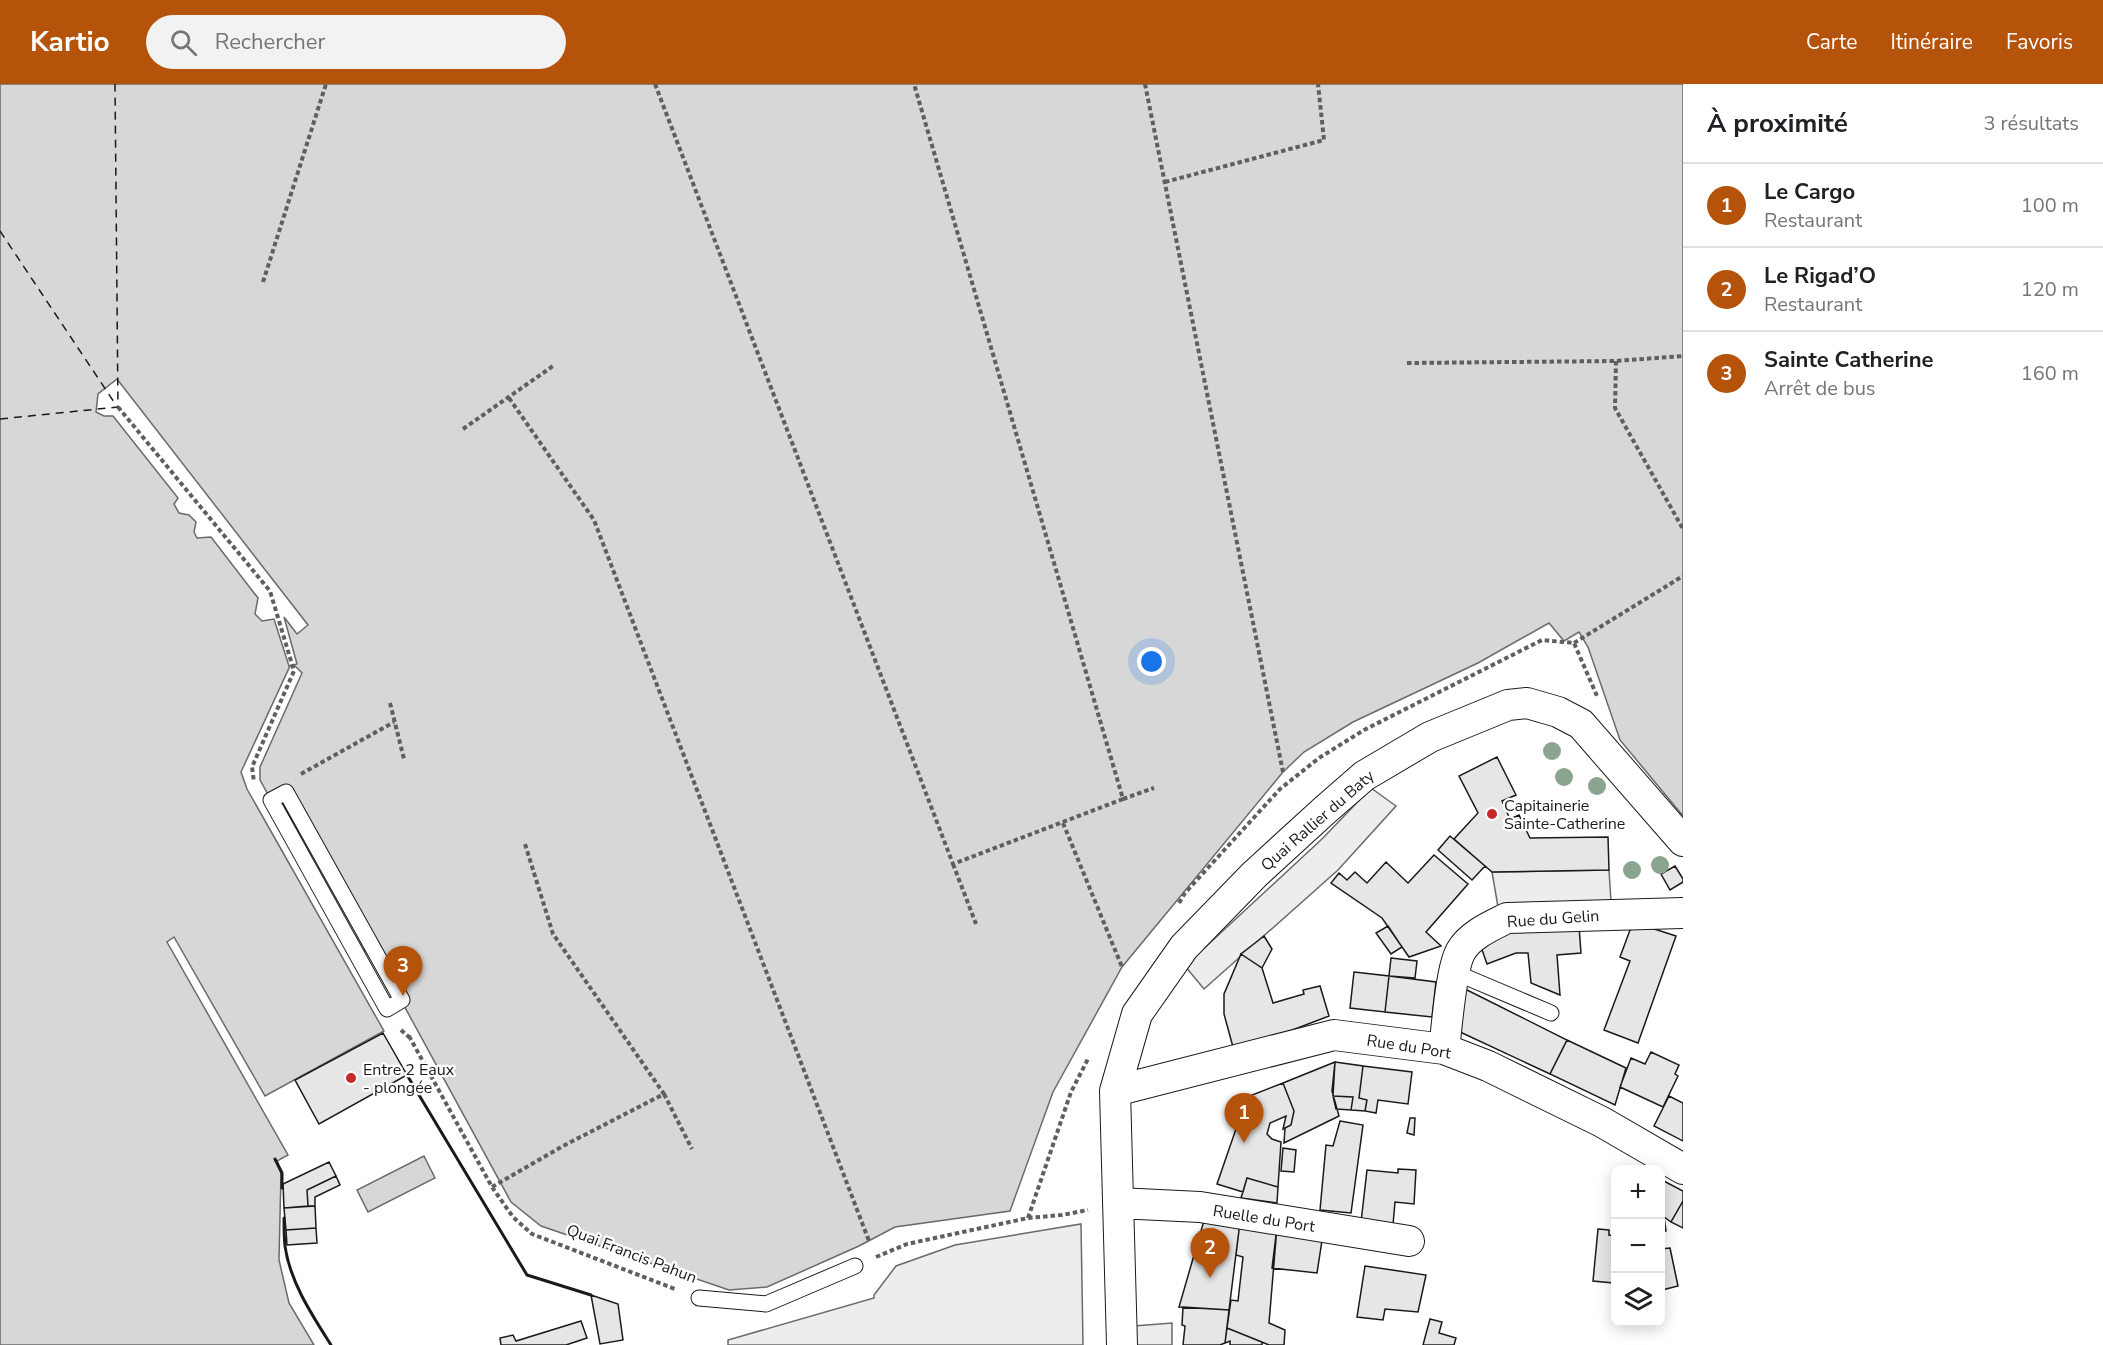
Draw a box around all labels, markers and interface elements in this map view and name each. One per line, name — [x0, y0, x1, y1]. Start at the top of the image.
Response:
search box — [146, 15, 566, 69]
text: Kartio — [30, 23, 110, 61]
icon: search — [167, 26, 200, 59]
text: Rechercher — [215, 27, 325, 57]
text: Carte — [1806, 28, 1857, 56]
text: Itinéraire — [1890, 28, 1973, 56]
text: Favoris — [2006, 28, 2073, 56]
text: À proximité — [1707, 106, 1848, 141]
text: 3 résultats — [1983, 110, 2079, 137]
text: Le Cargo — [1764, 177, 1855, 207]
text: 1 — [1721, 192, 1733, 219]
text: 100 m — [2021, 192, 2079, 219]
text: Restaurant — [1764, 207, 1862, 234]
text: Le Rigad’O — [1764, 261, 1876, 291]
text: 2 — [1721, 276, 1733, 303]
text: 120 m — [2021, 276, 2079, 303]
text: Restaurant — [1764, 291, 1862, 318]
text: Sainte Catherine — [1764, 345, 1933, 375]
text: 3 — [1721, 360, 1733, 387]
text: 160 m — [2021, 360, 2079, 387]
text: Arrêt de bus — [1764, 375, 1875, 402]
your location — [1137, 647, 1166, 676]
street label: Quai Rallier du Baty — [1256, 765, 1380, 876]
place label: Capitainerie Sainte-Catherine — [1504, 795, 1625, 835]
marker: Capitainerie Sainte-Catherine — [1485, 807, 1499, 821]
street label: Rue du Gelin — [1506, 905, 1600, 933]
pin: 3 — [384, 946, 422, 996]
street label: Rue du Port — [1365, 1029, 1453, 1065]
place label: Entre 2 Eaux - plongée — [363, 1059, 455, 1099]
marker: Entre 2 Eaux - plongée — [344, 1071, 358, 1085]
pin: 1 — [1224, 1094, 1264, 1143]
map controls — [1611, 1165, 1665, 1327]
button: + — [1611, 1165, 1665, 1219]
street label: Ruelle du Port — [1211, 1200, 1317, 1238]
street label: Quai Francis Pahun — [563, 1219, 700, 1289]
button: − — [1611, 1219, 1665, 1273]
pin: 2 — [1190, 1228, 1230, 1278]
button: layers — [1611, 1273, 1665, 1327]

